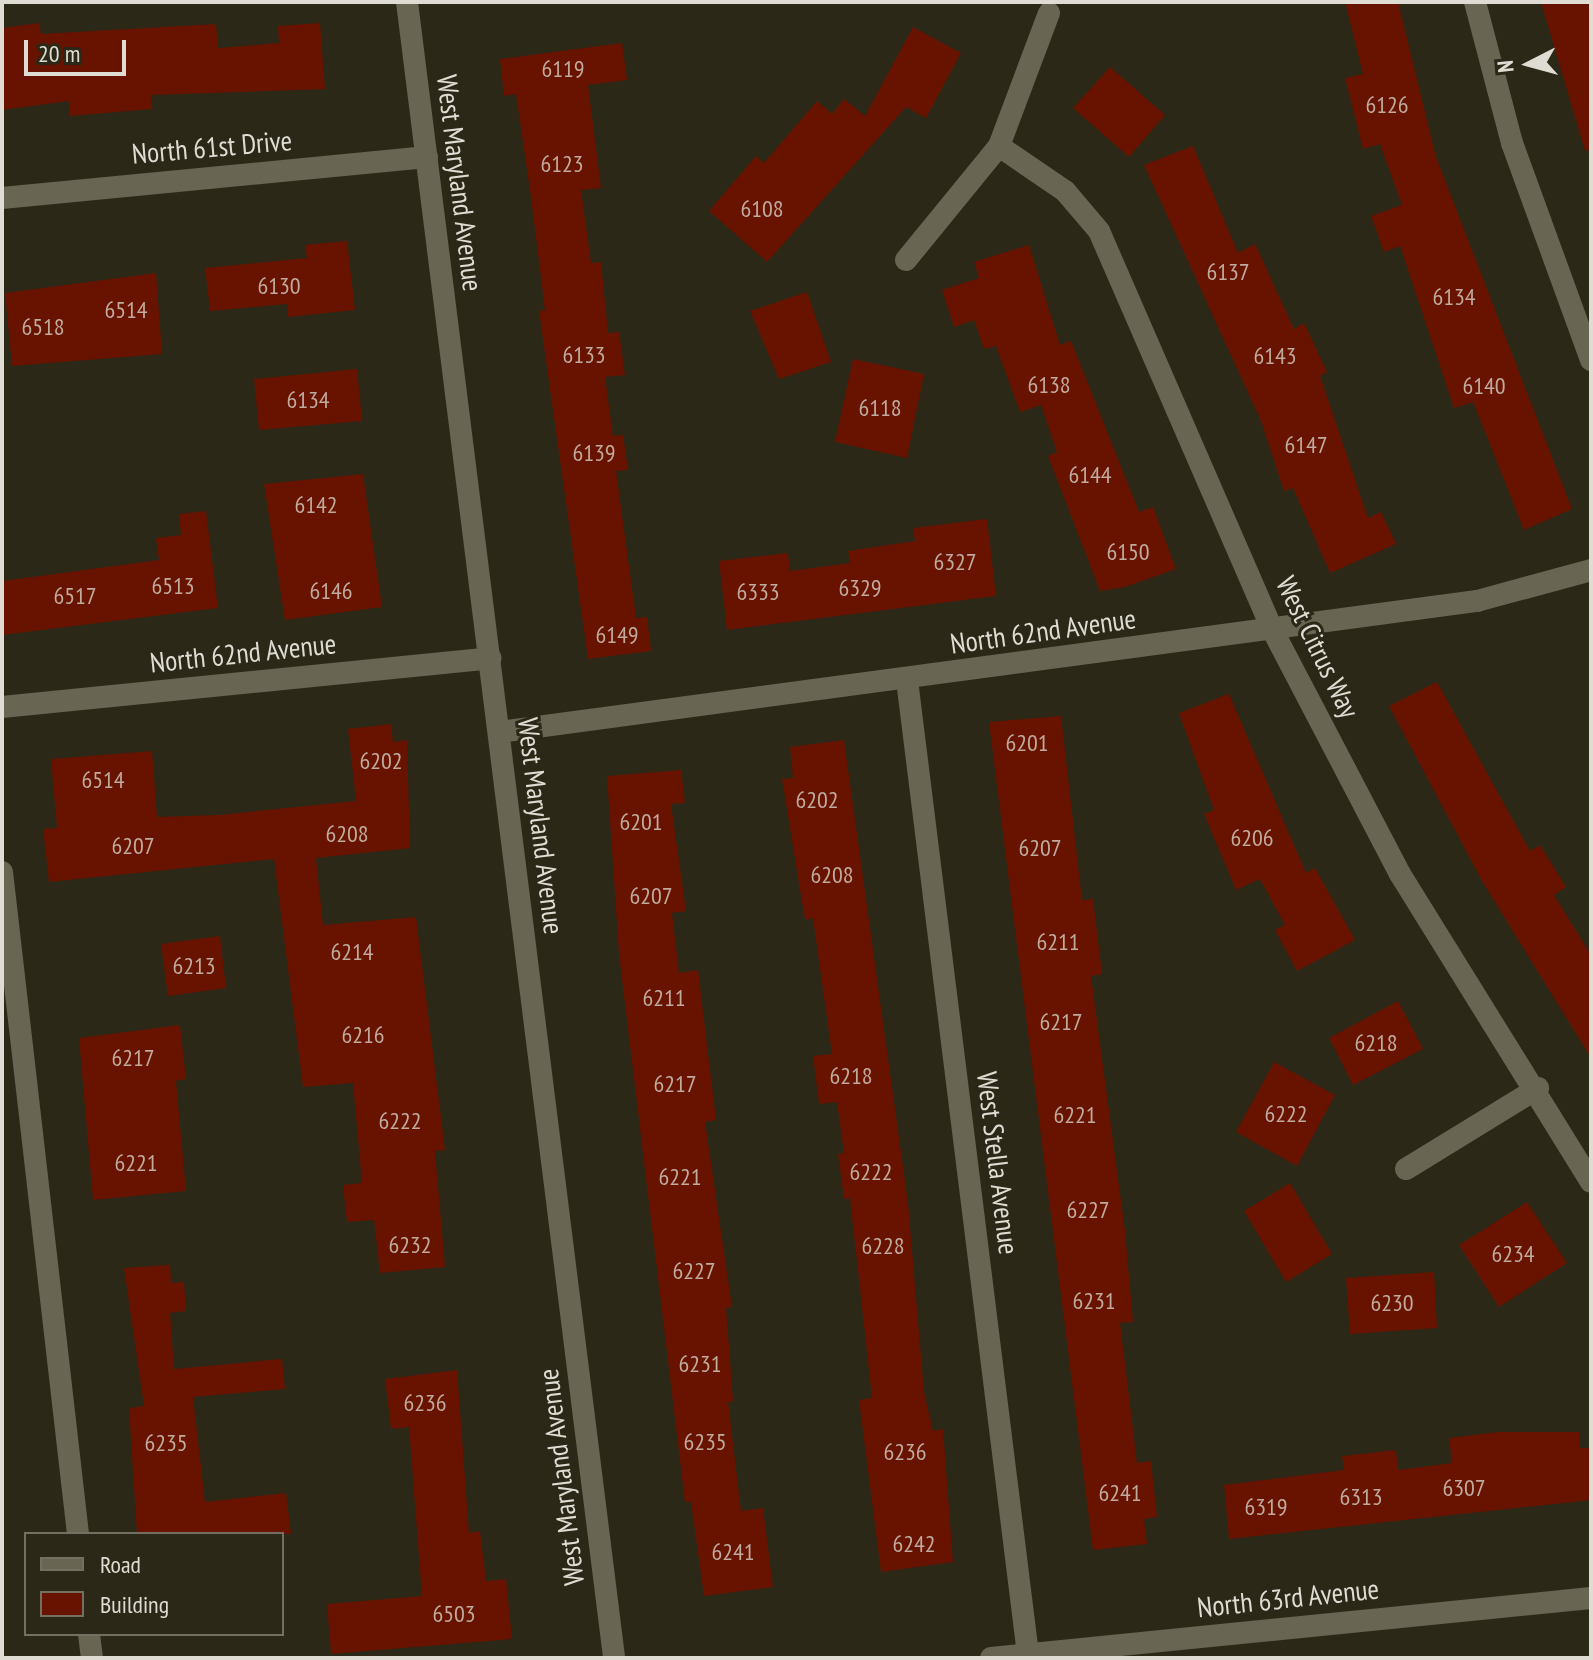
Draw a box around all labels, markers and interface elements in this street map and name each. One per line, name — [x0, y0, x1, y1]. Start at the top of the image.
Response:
scale bar — [28, 24, 130, 74]
north arrow — [1489, 24, 1569, 104]
text: 20 m — [38, 38, 80, 69]
house number: 6119 — [541, 55, 585, 83]
text: N — [1491, 59, 1520, 74]
street label: West Maryland Avenue — [430, 72, 490, 294]
house number: 6126 — [1365, 91, 1409, 119]
street label: North 61st Drive — [131, 123, 293, 171]
house number: 6123 — [540, 150, 584, 178]
house number: 6108 — [740, 195, 784, 223]
house number: 6137 — [1206, 258, 1250, 286]
house number: 6130 — [257, 272, 301, 300]
house number: 6134 — [1432, 283, 1476, 311]
house number: 6514 — [104, 296, 148, 324]
house number: 6518 — [21, 313, 65, 341]
house number: 6133 — [562, 341, 606, 369]
house number: 6143 — [1253, 342, 1297, 370]
house number: 6138 — [1027, 371, 1071, 399]
house number: 6140 — [1462, 372, 1506, 400]
house number: 6134 — [286, 386, 330, 414]
house number: 6118 — [858, 394, 902, 422]
house number: 6147 — [1284, 431, 1328, 459]
house number: 6139 — [572, 439, 616, 467]
house number: 6144 — [1068, 461, 1112, 489]
house number: 6142 — [294, 491, 338, 519]
house number: 6150 — [1106, 538, 1150, 566]
house number: 6327 — [933, 548, 977, 576]
street label: West Citrus Way — [1269, 570, 1367, 724]
house number: 6513 — [151, 572, 195, 600]
house number: 6329 — [838, 574, 882, 602]
house number: 6146 — [309, 577, 353, 605]
house number: 6333 — [736, 578, 780, 606]
house number: 6517 — [53, 582, 97, 610]
street label: North 62nd Avenue — [948, 601, 1138, 661]
house number: 6149 — [595, 621, 639, 649]
street label: North 62nd Avenue — [148, 626, 338, 680]
street label: West Maryland Avenue — [511, 715, 571, 937]
house number: 6201 — [1005, 729, 1049, 757]
house number: 6202 — [359, 747, 403, 775]
house number: 6514 — [81, 766, 125, 794]
house number: 6202 — [795, 786, 839, 814]
house number: 6201 — [619, 808, 663, 836]
house number: 6208 — [325, 820, 369, 848]
house number: 6206 — [1230, 824, 1274, 852]
house number: 6207 — [111, 832, 155, 860]
house number: 6207 — [1018, 834, 1062, 862]
house number: 6208 — [810, 861, 854, 889]
house number: 6207 — [629, 882, 673, 910]
house number: 6211 — [1036, 928, 1080, 956]
house number: 6214 — [330, 938, 374, 966]
house number: 6213 — [172, 952, 216, 980]
house number: 6211 — [642, 984, 686, 1012]
house number: 6217 — [1039, 1008, 1083, 1036]
house number: 6216 — [341, 1021, 385, 1049]
house number: 6218 — [1354, 1029, 1398, 1057]
house number: 6217 — [111, 1044, 155, 1072]
house number: 6218 — [829, 1062, 873, 1090]
street label: West Stella Avenue — [970, 1069, 1026, 1257]
house number: 6217 — [653, 1070, 697, 1098]
house number: 6222 — [1264, 1100, 1308, 1128]
house number: 6221 — [1053, 1101, 1097, 1129]
house number: 6222 — [378, 1107, 422, 1135]
house number: 6221 — [114, 1149, 158, 1177]
house number: 6222 — [849, 1158, 893, 1186]
house number: 6221 — [658, 1163, 702, 1191]
house number: 6227 — [1066, 1196, 1110, 1224]
house number: 6232 — [388, 1231, 432, 1259]
house number: 6228 — [861, 1232, 905, 1260]
house number: 6234 — [1491, 1240, 1535, 1268]
house number: 6227 — [672, 1257, 716, 1285]
house number: 6231 — [1072, 1287, 1116, 1315]
house number: 6230 — [1370, 1289, 1414, 1317]
house number: 6231 — [678, 1350, 722, 1378]
street label: West Maryland Avenue — [531, 1366, 591, 1588]
house number: 6236 — [403, 1389, 447, 1417]
house number: 6235 — [683, 1428, 727, 1456]
house number: 6235 — [144, 1429, 188, 1457]
house number: 6236 — [883, 1438, 927, 1466]
house number: 6307 — [1442, 1474, 1486, 1502]
house number: 6241 — [1098, 1479, 1142, 1507]
house number: 6313 — [1339, 1483, 1383, 1511]
house number: 6319 — [1244, 1493, 1288, 1521]
house number: 6242 — [892, 1530, 936, 1558]
legend — [24, 1532, 284, 1636]
house number: 6241 — [711, 1538, 755, 1566]
text: Road — [100, 1549, 141, 1580]
street label: North 63rd Avenue — [1195, 1572, 1381, 1624]
text: Building — [100, 1589, 169, 1620]
house number: 6503 — [432, 1600, 476, 1628]

